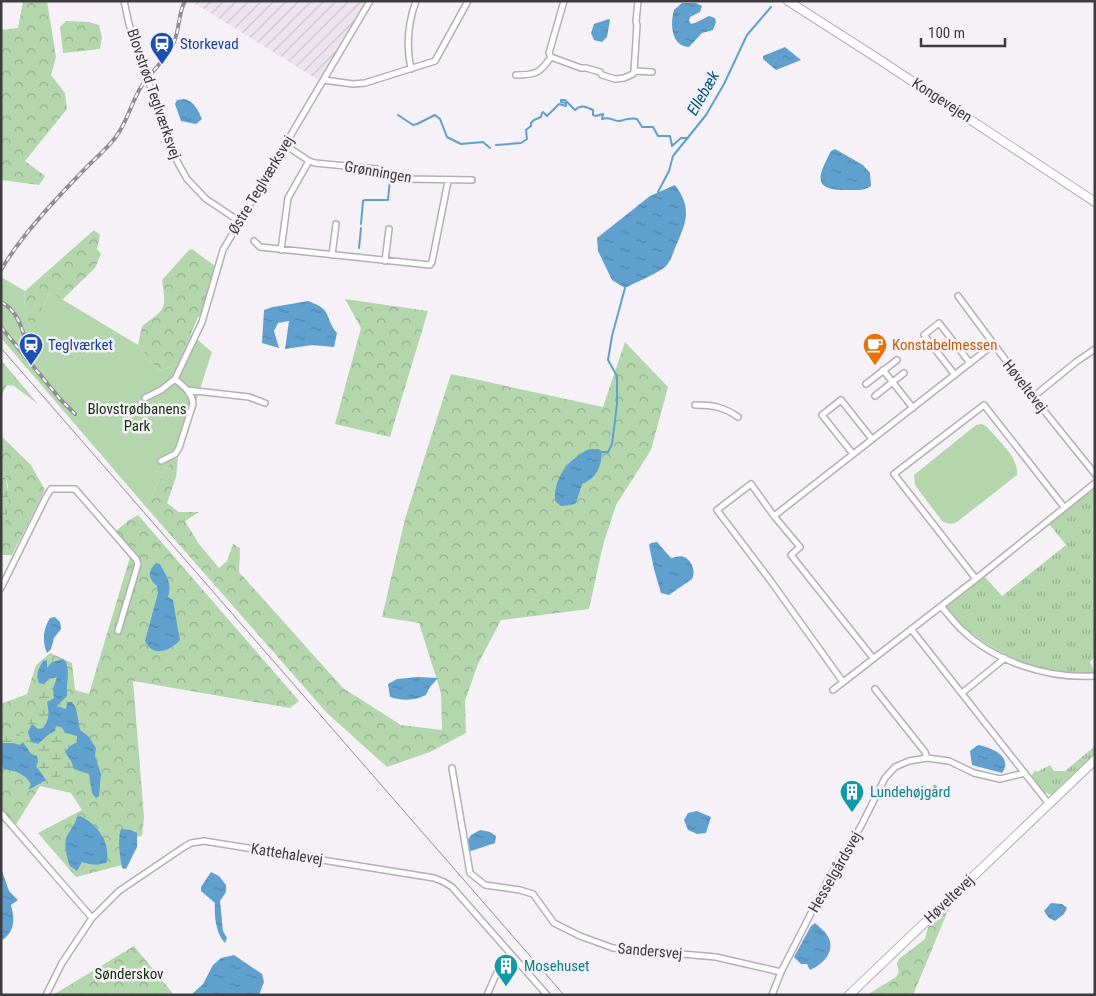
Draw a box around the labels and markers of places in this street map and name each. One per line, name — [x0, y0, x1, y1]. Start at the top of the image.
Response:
station icon: Storkevad — [149, 31, 175, 65]
place label: Storkevad — [180, 35, 239, 53]
station icon: Teglværket — [18, 332, 44, 366]
cafe icon: Konstabelmessen — [862, 332, 888, 366]
place label: Teglværket — [48, 336, 113, 354]
place label: Konstabelmessen — [892, 336, 997, 354]
building icon: Lundehøjgård — [839, 779, 865, 813]
place label: Lundehøjgård — [870, 783, 950, 801]
building icon: Mosehuset — [493, 953, 519, 987]
place label: Mosehuset — [524, 957, 590, 975]

